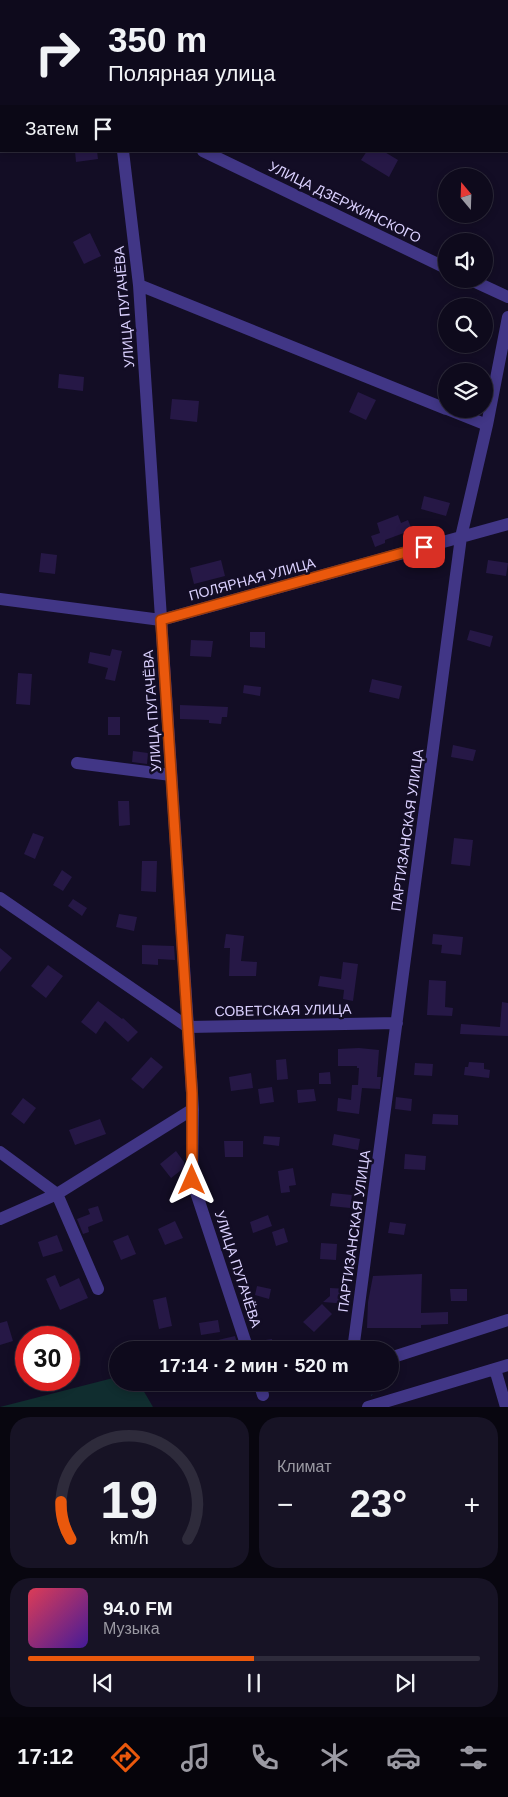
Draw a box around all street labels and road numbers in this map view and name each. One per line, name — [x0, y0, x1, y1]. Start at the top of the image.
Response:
street label: УЛИЦА ДЗЕРЖИНСКОГО — [266, 158, 424, 246]
street label: УЛИЦА ПУГАЧЁВА — [111, 245, 137, 368]
street label: ПОЛЯРНАЯ УЛИЦА — [187, 554, 318, 604]
street label: УЛИЦА ПУГАЧЁВА — [140, 649, 164, 772]
street label: ПАРТИЗАНСКАЯ УЛИЦА — [388, 747, 426, 912]
street label: СОВЕТСКАЯ УЛИЦА — [214, 1001, 352, 1019]
street label: ПАРТИЗАНСКАЯ УЛИЦА — [335, 1148, 373, 1313]
street label: УЛИЦА ПУГАЧЁВА — [212, 1209, 265, 1330]

